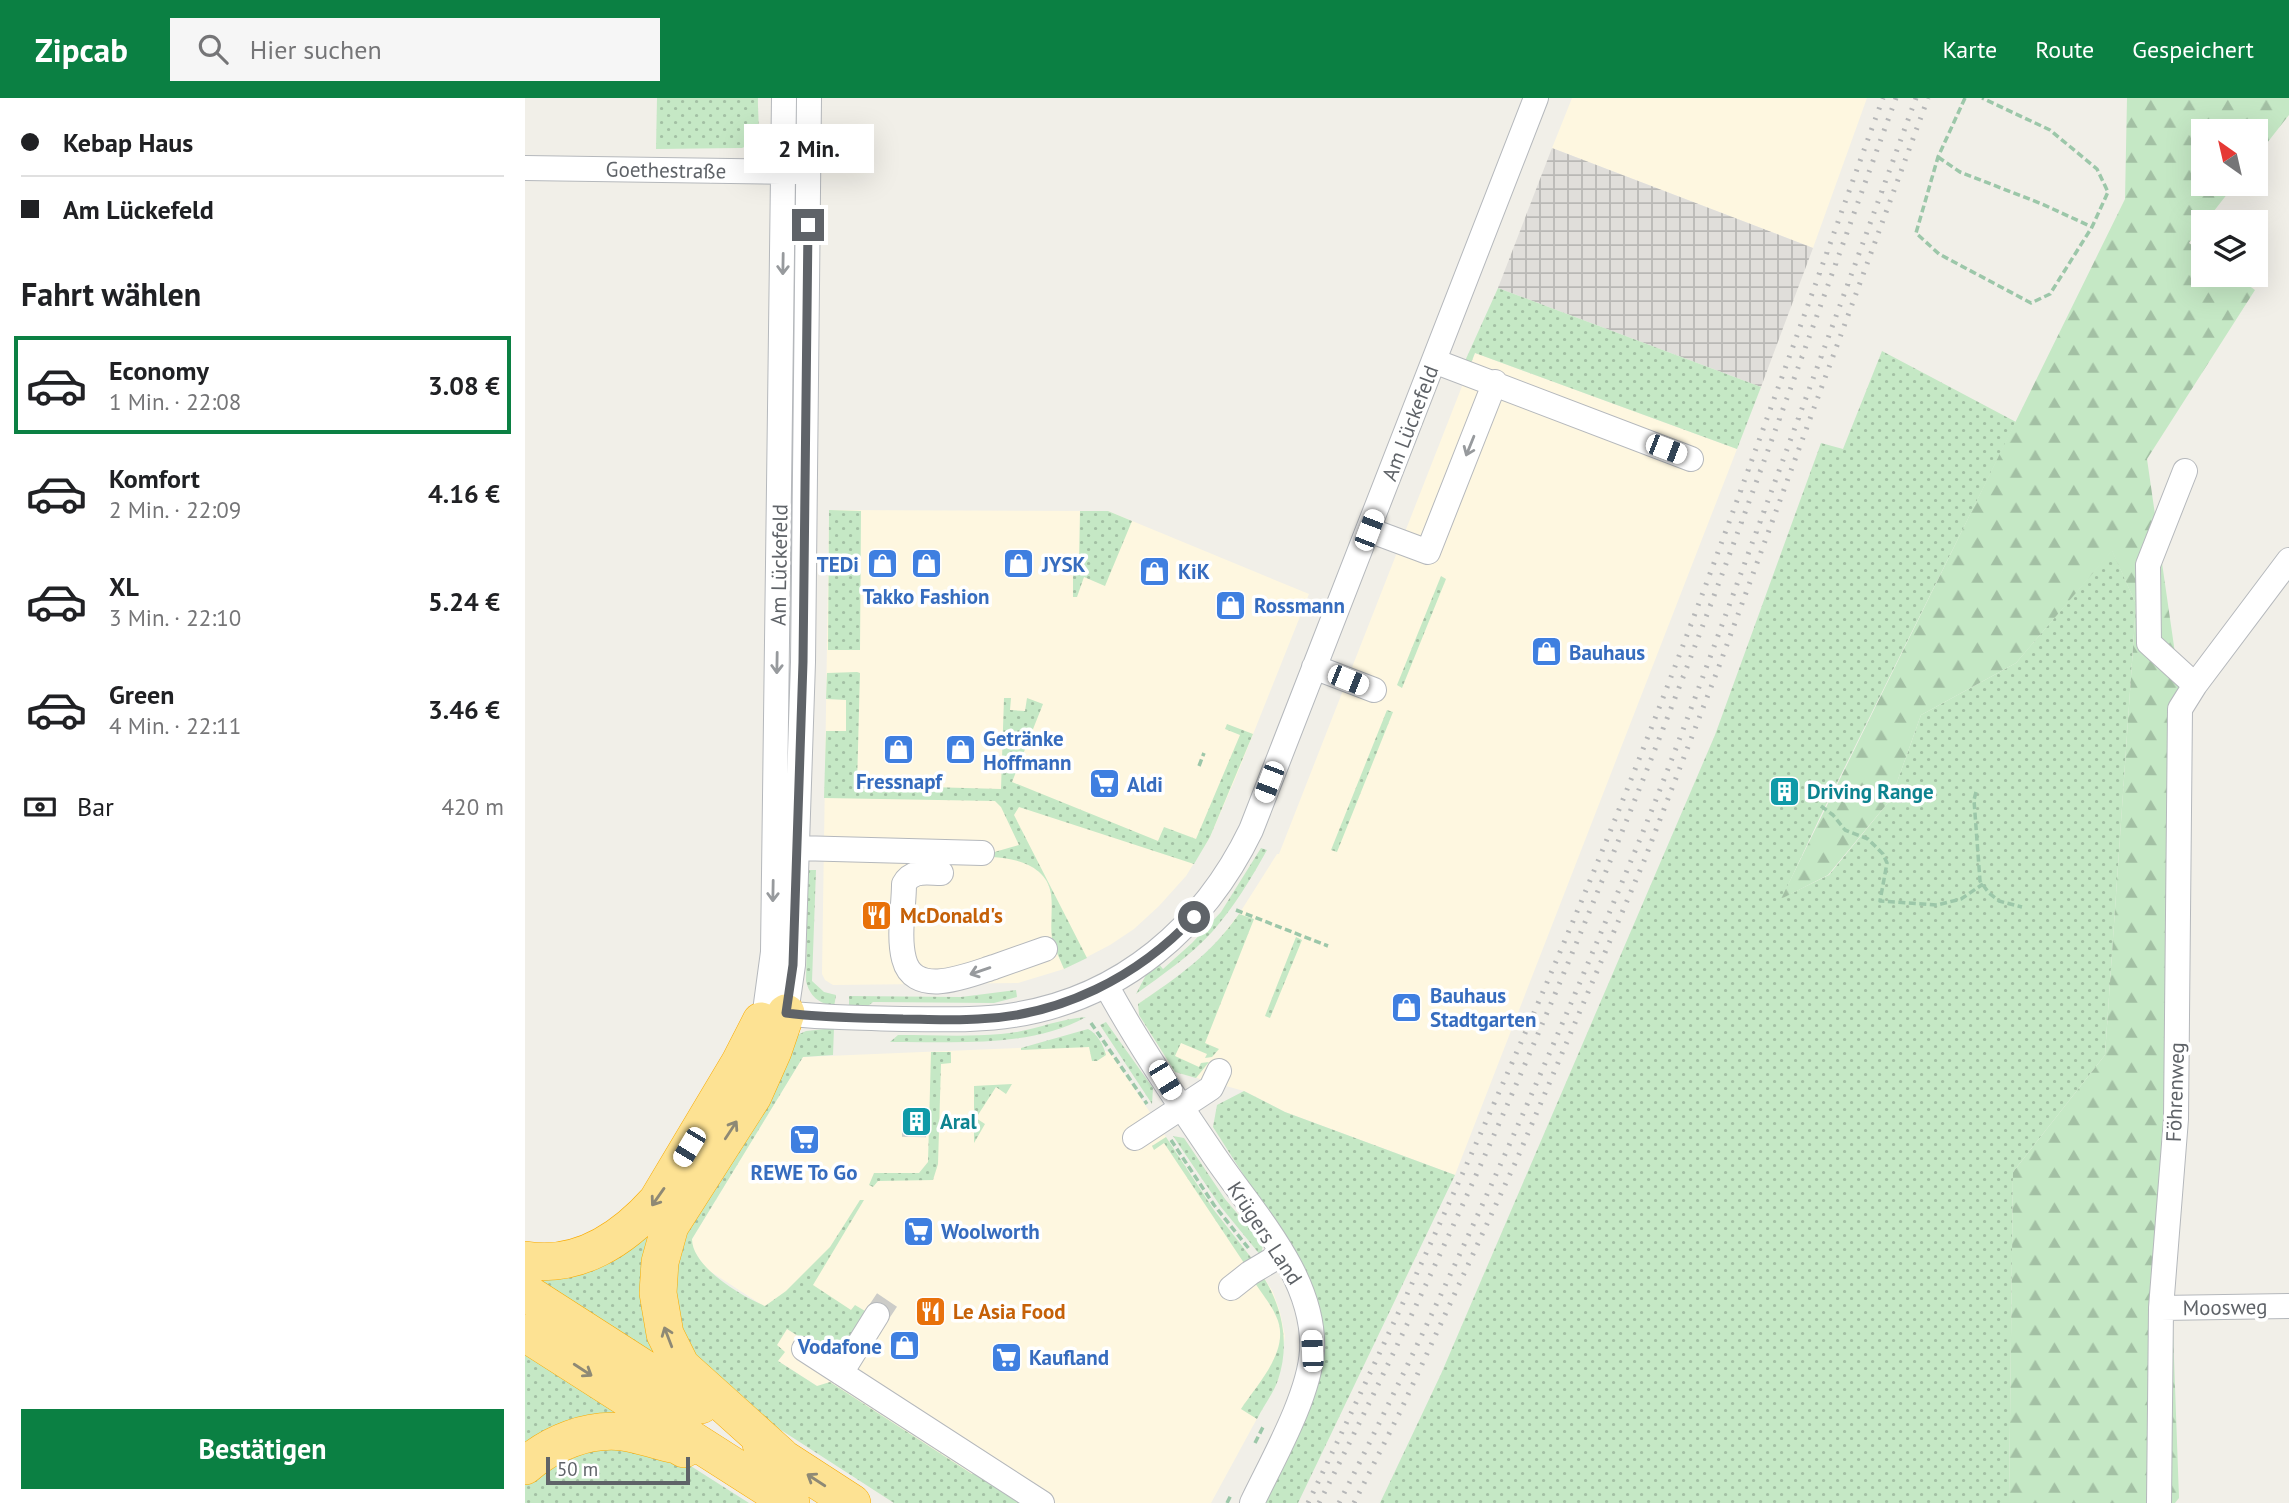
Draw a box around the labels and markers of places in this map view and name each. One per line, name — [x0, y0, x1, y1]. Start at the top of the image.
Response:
shop icon: TEDi — [865, 547, 899, 581]
shop icon: Takko Fashion — [909, 547, 943, 581]
shop icon: JYSK — [1002, 547, 1036, 581]
place label: TEDi — [817, 551, 859, 578]
place label: JYSK — [1041, 551, 1086, 578]
shop icon: KiK — [1138, 554, 1172, 588]
place label: KiK — [1178, 558, 1210, 585]
place label: Takko Fashion — [863, 583, 989, 610]
shop icon: Rossmann — [1214, 588, 1248, 622]
place label: Rossmann — [1254, 592, 1345, 619]
shop icon: Bauhaus — [1529, 635, 1563, 669]
place label: Bauhaus — [1569, 639, 1645, 666]
place label: Getränke Hoffmann — [983, 725, 1071, 776]
shop icon: Fressnapf — [882, 732, 916, 766]
shop icon: Getränke Hoffmann — [943, 733, 977, 767]
supermarket icon: Aldi — [1087, 767, 1121, 801]
place label: Fressnapf — [856, 768, 943, 795]
place label: Aldi — [1127, 771, 1163, 798]
building icon: Driving Range — [1767, 774, 1801, 808]
place label: Driving Range — [1807, 778, 1934, 805]
restaurant icon: McDonald's — [860, 898, 894, 932]
place label: McDonald's — [900, 902, 1003, 929]
place label: Bauhaus Stadtgarten — [1430, 982, 1536, 1033]
shop icon: Bauhaus Stadtgarten — [1390, 990, 1424, 1024]
building icon: Aral — [900, 1104, 934, 1138]
place label: Aral — [940, 1108, 977, 1135]
supermarket icon: REWE To Go — [787, 1123, 821, 1157]
place label: REWE To Go — [751, 1159, 857, 1186]
supermarket icon: Woolworth — [901, 1214, 935, 1248]
place label: Woolworth — [941, 1218, 1040, 1245]
restaurant icon: Le Asia Food — [913, 1294, 947, 1328]
place label: Le Asia Food — [953, 1298, 1066, 1325]
shop icon: Vodafone — [888, 1329, 922, 1363]
place label: Vodafone — [797, 1333, 882, 1360]
supermarket icon: Kaufland — [989, 1340, 1023, 1374]
place label: Kaufland — [1029, 1344, 1109, 1371]

